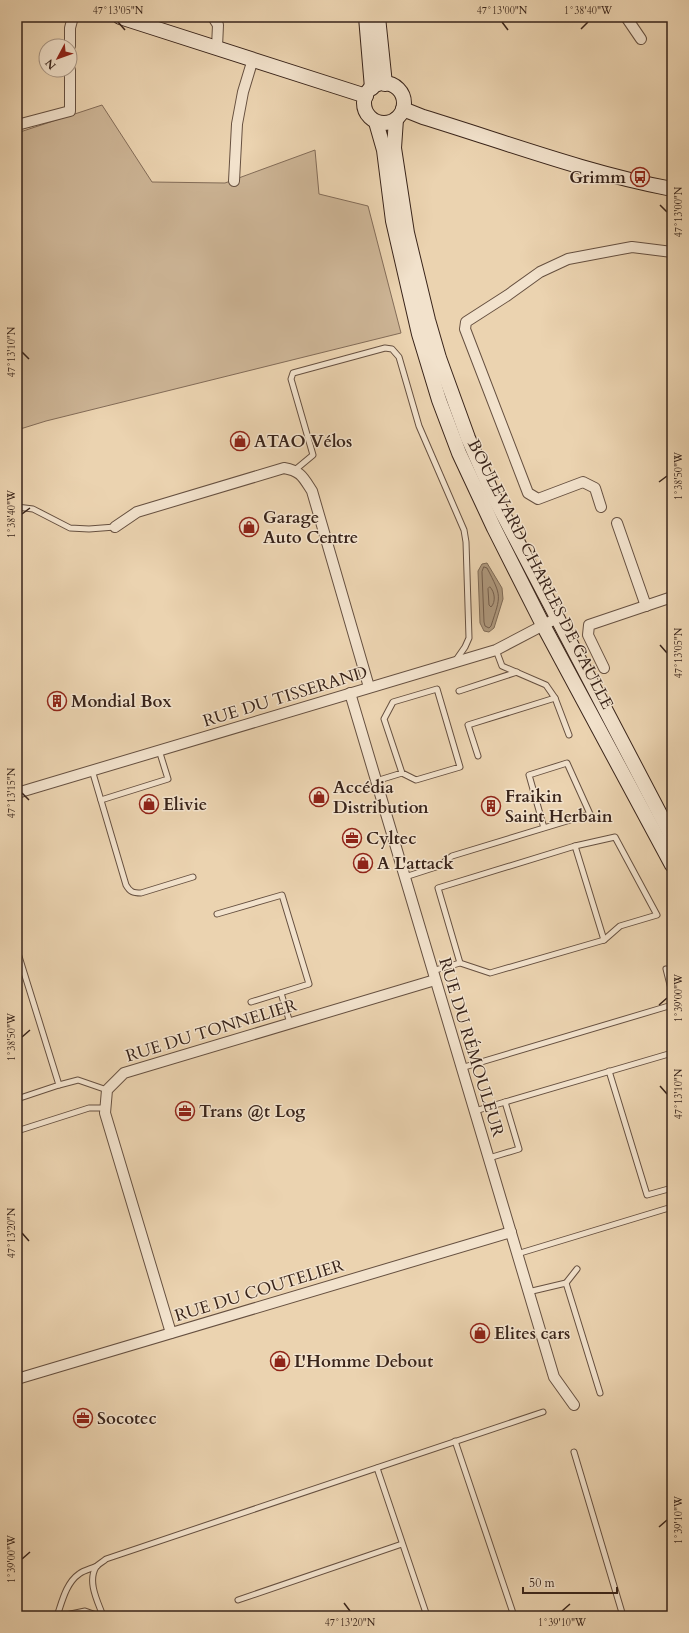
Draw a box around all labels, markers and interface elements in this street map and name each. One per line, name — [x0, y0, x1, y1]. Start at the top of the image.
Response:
text: 47°13'05"N — [93, 4, 144, 18]
text: 47°13'00"N — [477, 4, 528, 18]
text: 1°38'40"W — [564, 4, 613, 18]
north arrow — [38, 38, 78, 78]
text: N — [42, 55, 60, 73]
place label: Grimm — [569, 166, 626, 189]
bus stop icon: Grimm — [629, 166, 651, 188]
text: 47°13'00"N — [672, 186, 686, 237]
text: 47°13'10"N — [5, 326, 19, 377]
shop icon: ATAO Vélos — [229, 430, 251, 452]
place label: ATAO Vélos — [254, 430, 352, 453]
street label: BOULEVARD CHARLES DE GAULLE — [462, 435, 619, 713]
text: 1°38'50"W — [672, 451, 686, 500]
text: 1°38'40"W — [5, 489, 19, 538]
place label: Garage Auto Centre — [263, 506, 358, 549]
shop icon: Garage Auto Centre — [238, 516, 260, 538]
text: 47°13'05"N — [672, 627, 686, 678]
street label: RUE DU TISSERAND — [200, 660, 370, 732]
building icon: Mondial Box — [46, 690, 68, 712]
place label: Mondial Box — [71, 690, 172, 713]
text: 47°13'15"N — [5, 767, 19, 818]
place label: Accédia Distribution — [333, 776, 429, 819]
place label: Fraikin Saint Herbain — [505, 785, 613, 828]
shop icon: Accédia Distribution — [308, 786, 330, 808]
shop icon: Elivie — [138, 793, 160, 815]
place label: Elivie — [163, 793, 207, 816]
building icon: Fraikin Saint Herbain — [480, 795, 502, 817]
office icon: Cyltec — [341, 827, 363, 849]
place label: Cyltec — [366, 827, 416, 850]
shop icon: A L'attack — [352, 852, 374, 874]
place label: A L'attack — [377, 852, 454, 875]
street label: RUE DU RÉMOULEUR — [433, 955, 510, 1140]
text: 1°39'00"W — [672, 973, 686, 1022]
street label: RUE DU TONNELIER — [123, 993, 300, 1067]
text: 1°38'50"W — [5, 1012, 19, 1061]
text: 47°13'10"N — [672, 1068, 686, 1119]
office icon: Trans @t Log — [174, 1100, 196, 1122]
place label: Trans @t Log — [199, 1100, 306, 1123]
text: 47°13'20"N — [5, 1207, 19, 1258]
street label: RUE DU COUTELIER — [172, 1254, 347, 1327]
shop icon: Elites cars — [469, 1322, 491, 1344]
place label: Elites cars — [494, 1322, 570, 1345]
shop icon: L'Homme Debout — [269, 1350, 291, 1372]
place label: L'Homme Debout — [294, 1350, 433, 1373]
office icon: Socotec — [72, 1407, 94, 1429]
place label: Socotec — [97, 1407, 157, 1430]
text: 1°39'10"W — [672, 1495, 686, 1544]
text: 1°39'00"W — [5, 1534, 19, 1583]
scale bar — [523, 1569, 617, 1595]
text: 50 m — [529, 1575, 556, 1591]
text: 47°13'20"N — [325, 1616, 376, 1630]
text: 1°39'10"W — [538, 1616, 587, 1630]

